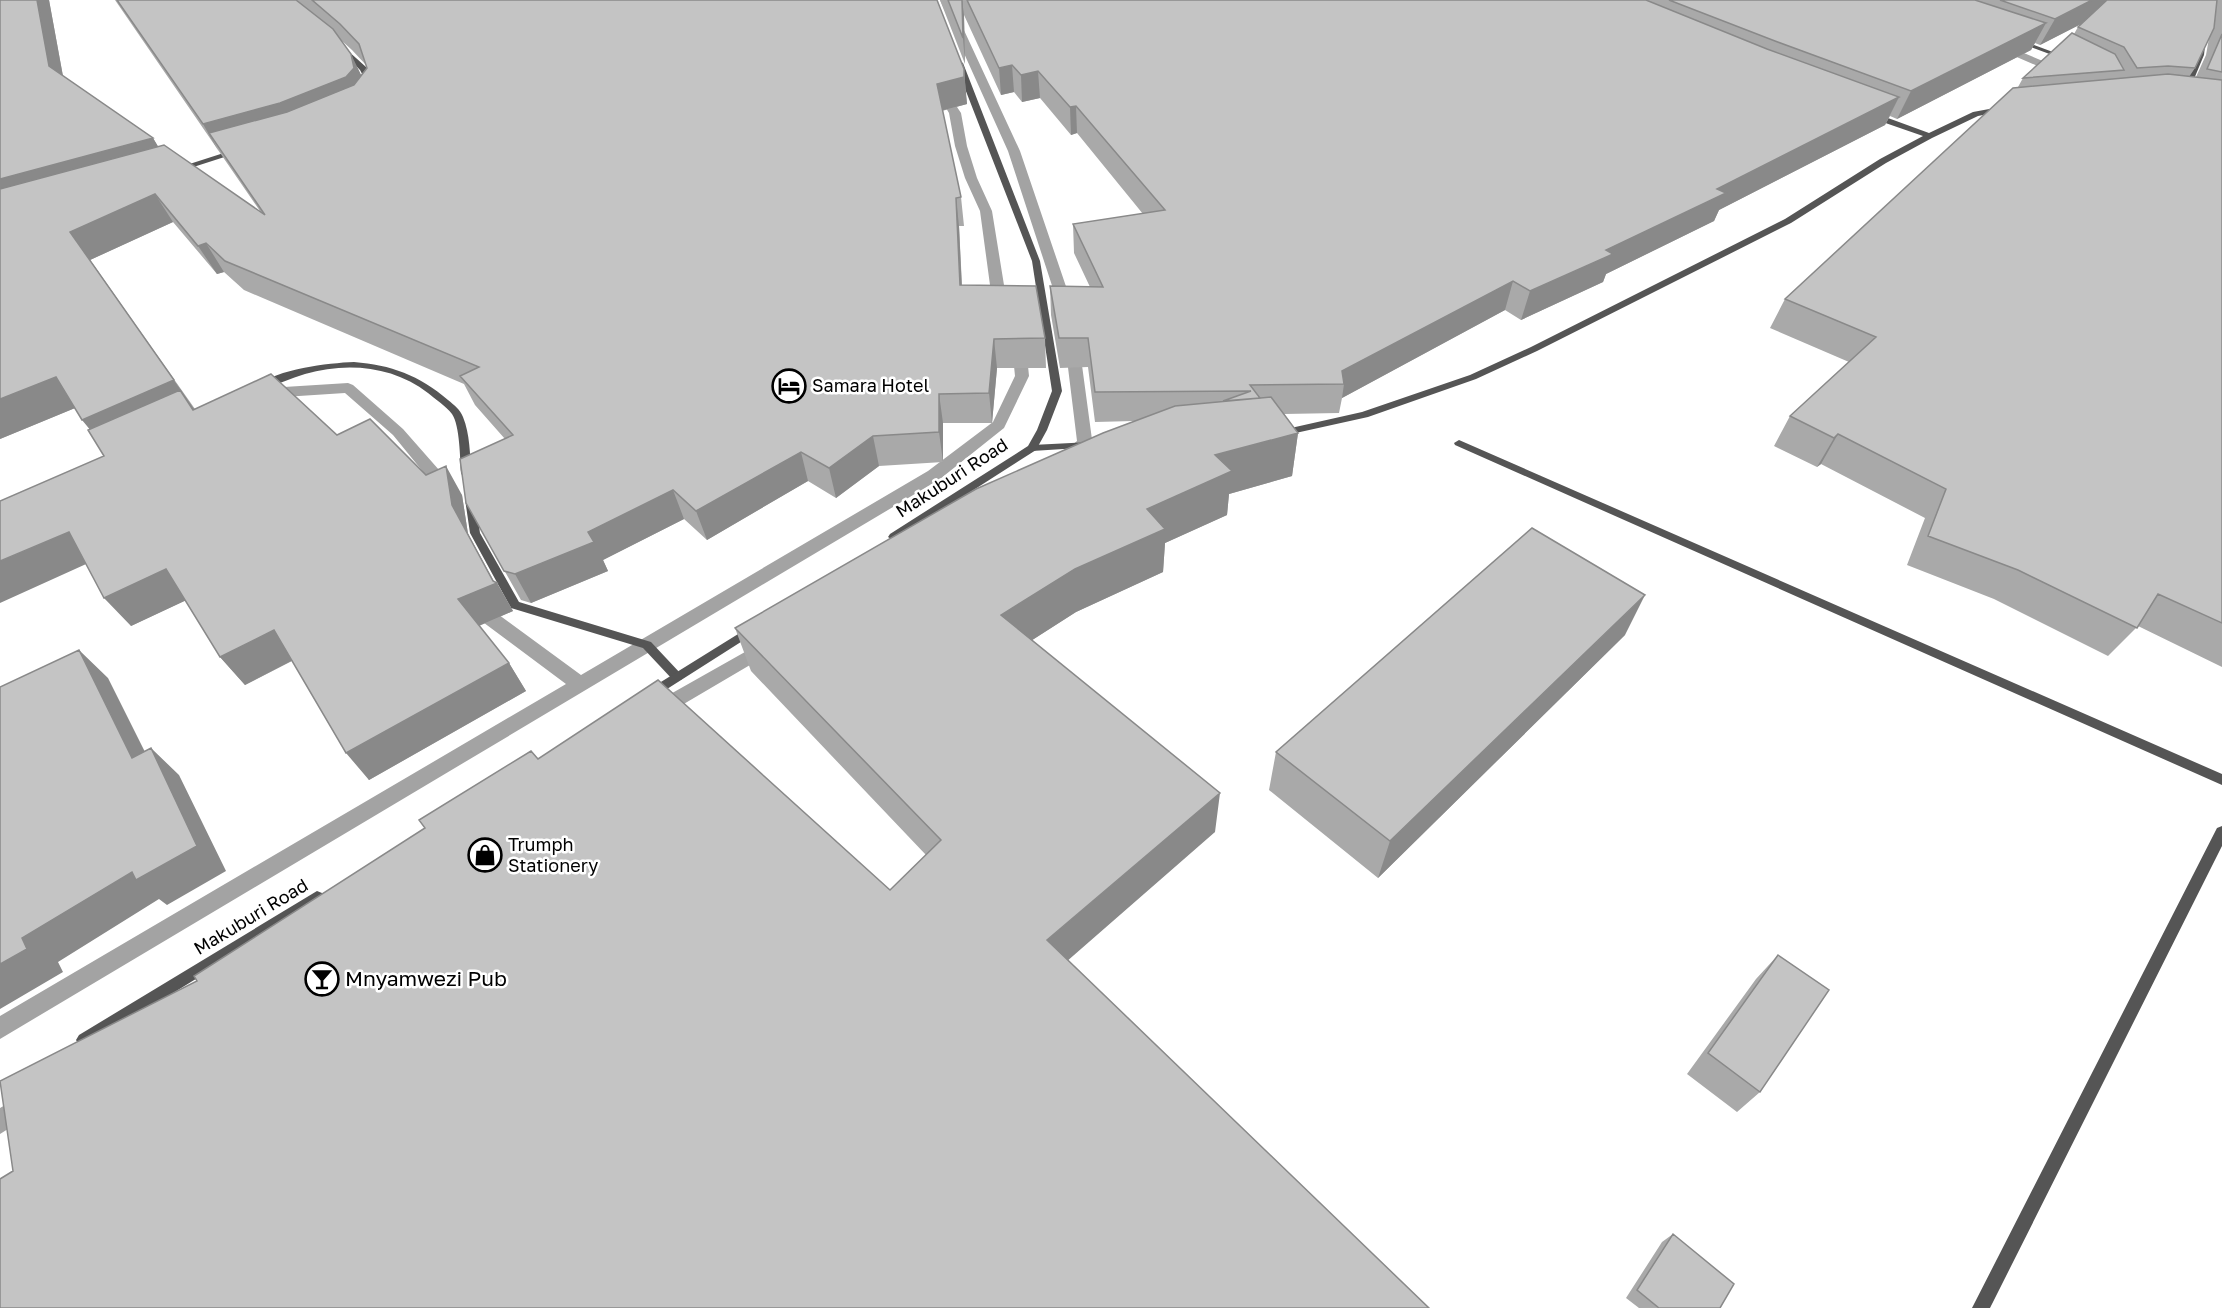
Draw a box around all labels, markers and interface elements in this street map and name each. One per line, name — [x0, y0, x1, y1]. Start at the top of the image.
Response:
hotel icon: Samara Hotel — [771, 368, 807, 404]
place label: Samara Hotel — [812, 374, 929, 396]
street label: Makuburi Road — [891, 433, 1012, 522]
place label: Trumph Stationery — [508, 833, 598, 876]
shop icon: Trumph Stationery — [467, 837, 503, 873]
street label: Makuburi Road — [189, 873, 311, 959]
bar icon: Mnyamwezi Pub — [304, 961, 340, 997]
place label: Mnyamwezi Pub — [345, 965, 507, 991]

